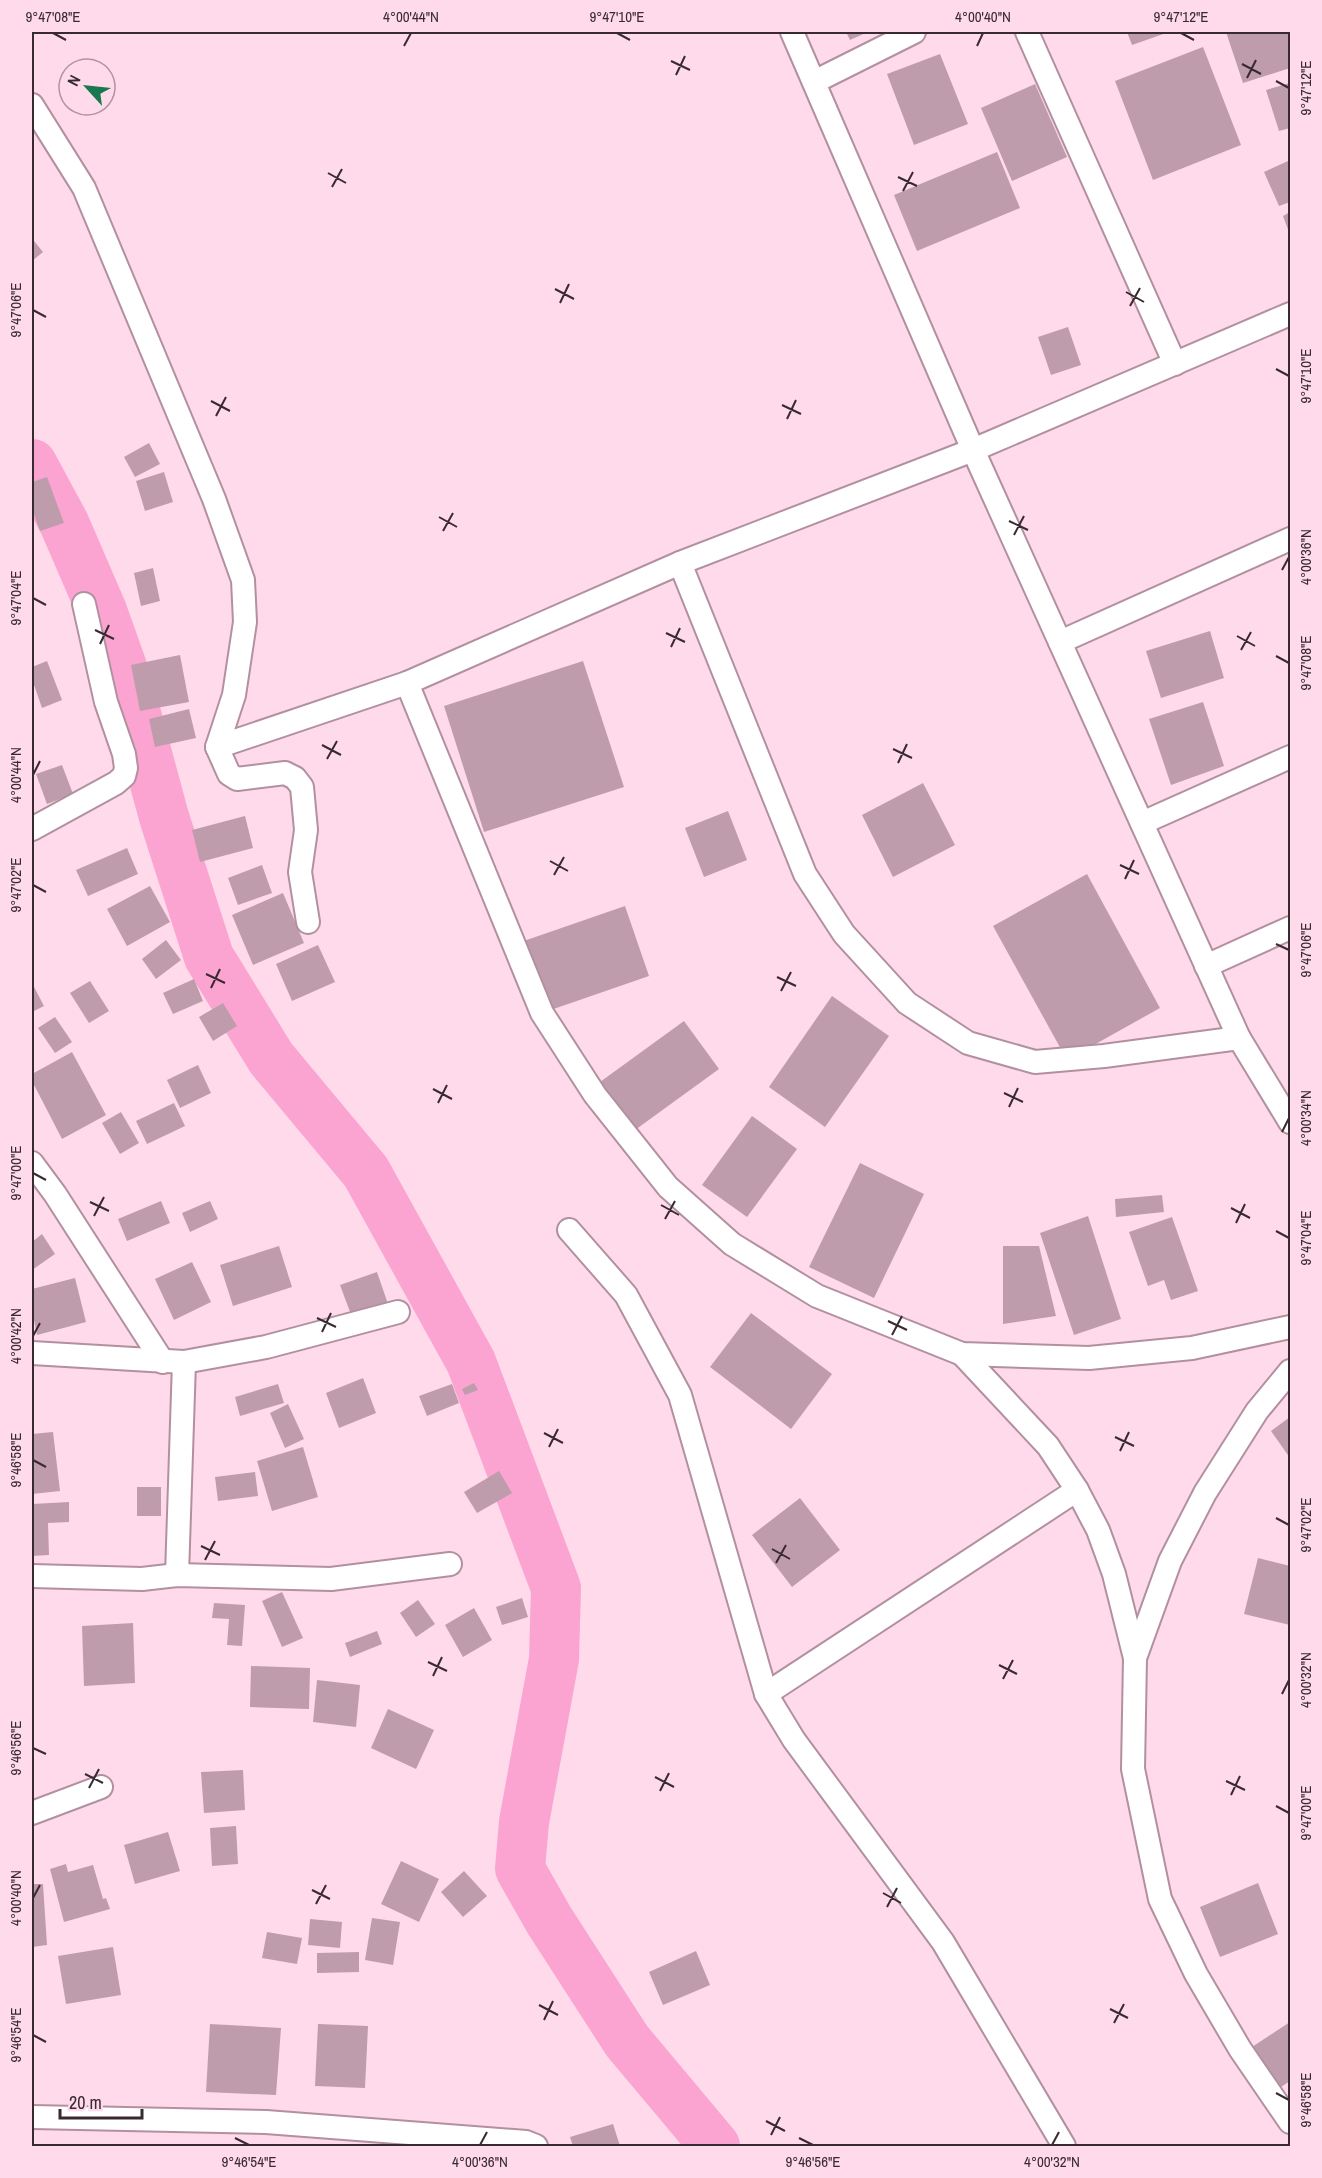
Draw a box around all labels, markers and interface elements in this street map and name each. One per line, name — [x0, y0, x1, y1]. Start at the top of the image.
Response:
text: 9°47'08"E — [25, 6, 81, 27]
text: 4°00'44"N — [383, 6, 439, 27]
text: 9°47'10"E — [589, 6, 645, 27]
text: 4°00'40"N — [955, 6, 1011, 27]
text: 9°47'12"E — [1153, 6, 1209, 27]
north arrow — [57, 57, 117, 117]
text: 9°47'12"E — [1295, 60, 1316, 116]
text: N — [62, 71, 86, 89]
text: 9°47'06"E — [5, 282, 26, 338]
text: 9°47'10"E — [1295, 348, 1316, 404]
text: 4°00'36"N — [1295, 529, 1316, 585]
text: 9°47'04"E — [5, 570, 26, 626]
text: 9°47'08"E — [1295, 635, 1316, 691]
text: 4°00'44"N — [5, 747, 26, 803]
text: 9°47'02"E — [5, 857, 26, 913]
text: 9°47'06"E — [1295, 922, 1316, 978]
text: 4°00'34"N — [1295, 1090, 1316, 1146]
text: 9°47'00"E — [5, 1145, 26, 1201]
text: 9°47'04"E — [1295, 1210, 1316, 1266]
text: 4°00'42"N — [5, 1308, 26, 1364]
text: 9°46'58"E — [5, 1432, 26, 1488]
text: 9°47'02"E — [1295, 1497, 1316, 1553]
text: 4°00'32"N — [1295, 1652, 1316, 1708]
text: 9°46'56"E — [5, 1720, 26, 1776]
text: 9°47'00"E — [1295, 1785, 1316, 1841]
text: 4°00'40"N — [5, 1870, 26, 1926]
text: 9°46'54"E — [5, 2007, 26, 2063]
text: 9°46'58"E — [1295, 2072, 1316, 2128]
scale bar — [60, 2082, 142, 2120]
text: 20 m — [69, 2090, 102, 2115]
text: 9°46'54"E — [221, 2151, 277, 2172]
text: 4°00'36"N — [452, 2151, 508, 2172]
text: 9°46'56"E — [785, 2151, 841, 2172]
text: 4°00'32"N — [1024, 2151, 1080, 2172]

